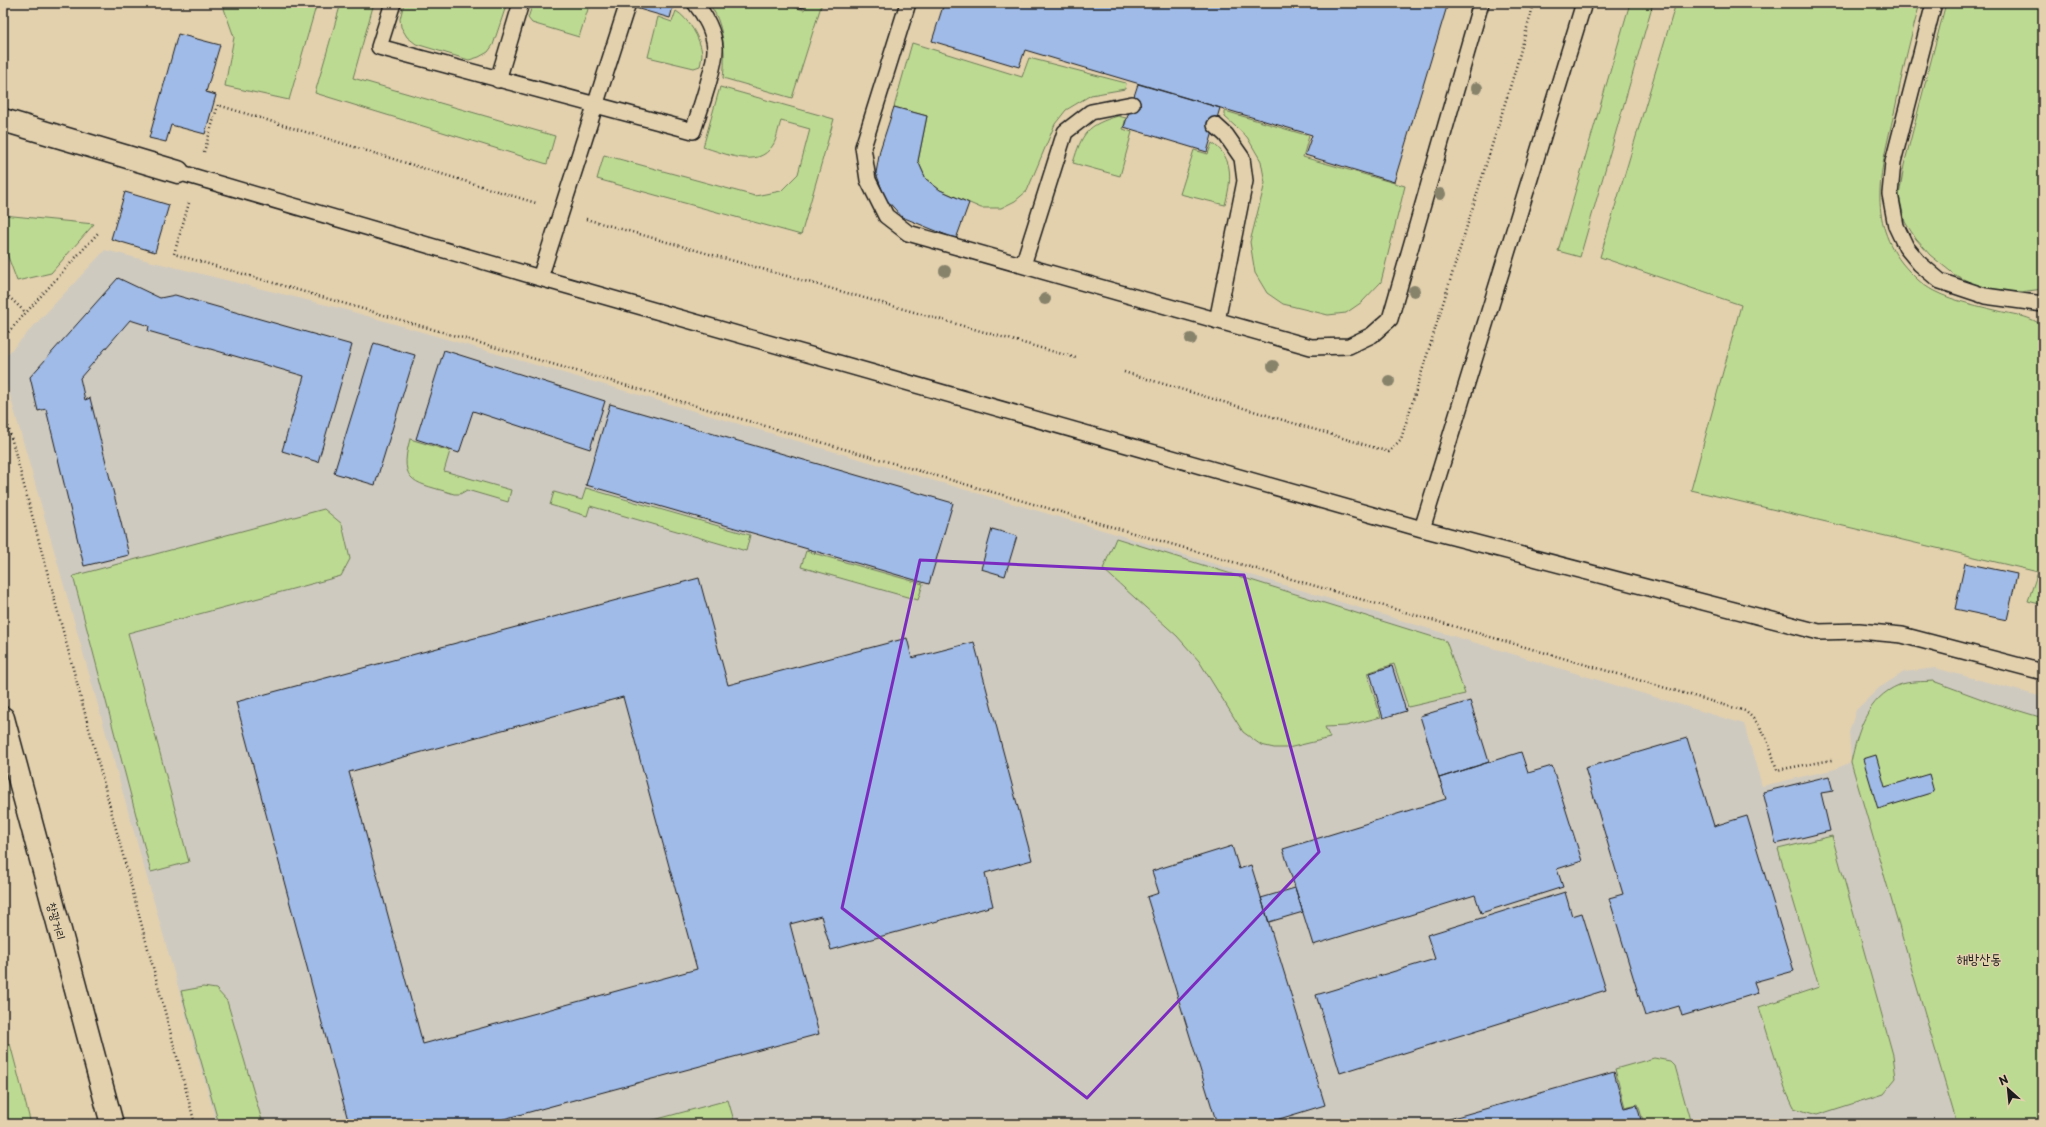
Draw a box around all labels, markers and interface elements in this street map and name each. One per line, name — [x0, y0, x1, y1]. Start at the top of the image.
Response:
street label: 창광거리 — [43, 900, 71, 942]
district label: 해방산동 — [1956, 948, 2002, 969]
north arrow — [1988, 1069, 2028, 1109]
text: N — [1995, 1070, 2011, 1089]

